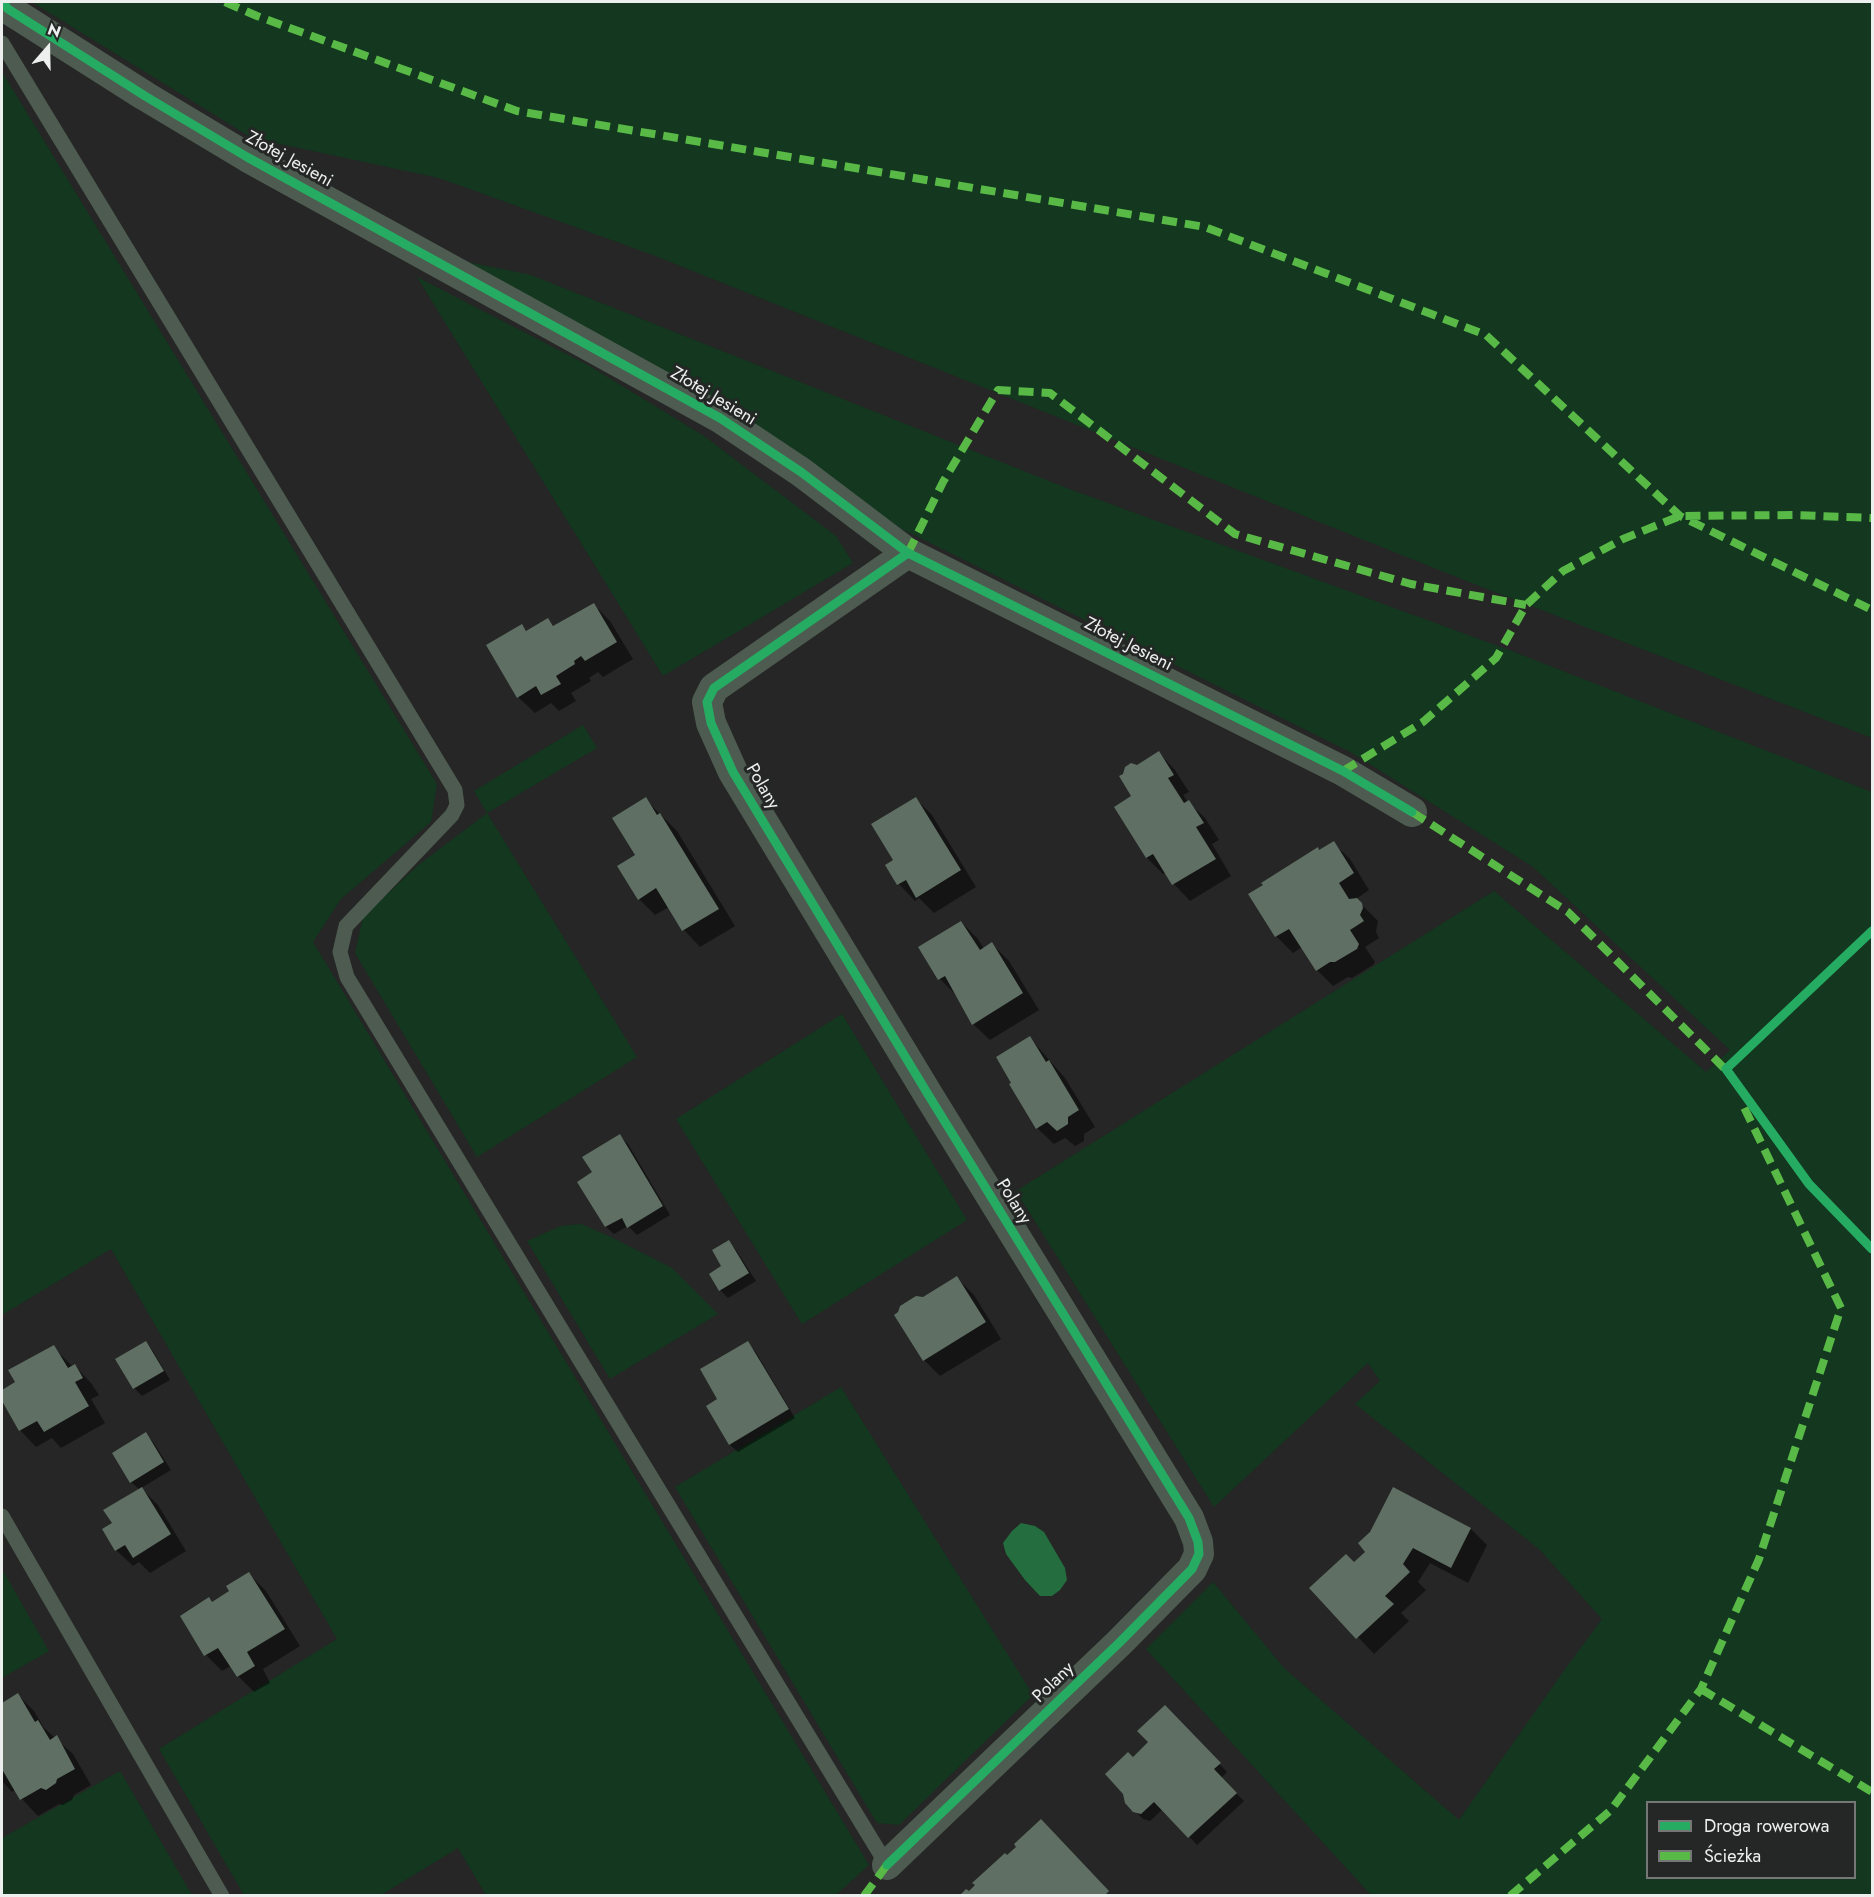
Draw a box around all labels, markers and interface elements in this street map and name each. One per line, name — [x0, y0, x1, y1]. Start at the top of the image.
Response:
north arrow — [18, 18, 78, 78]
text: N — [44, 18, 64, 44]
street label: Złotej Jesieni — [242, 127, 336, 193]
street label: Złotej Jesieni — [666, 363, 760, 431]
street label: Złotej Jesieni — [1080, 614, 1176, 676]
street label: Polany — [740, 760, 784, 814]
street label: Polany — [991, 1175, 1035, 1229]
street label: Polany — [1029, 1658, 1079, 1708]
legend — [1646, 1801, 1856, 1879]
text: Droga rowerowa — [1704, 1813, 1829, 1839]
text: Ścieżka — [1704, 1843, 1761, 1869]

